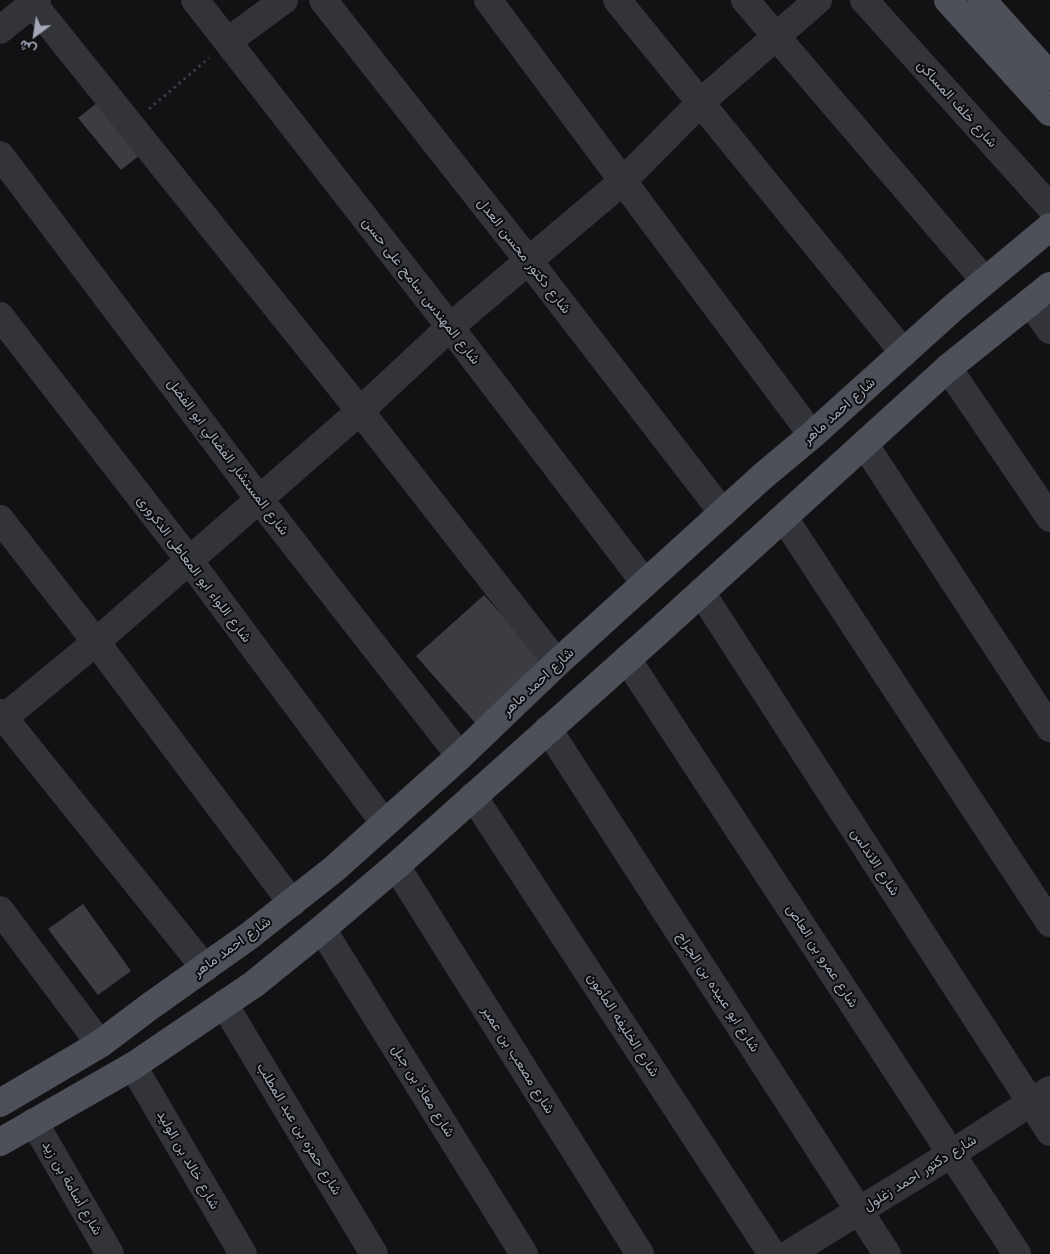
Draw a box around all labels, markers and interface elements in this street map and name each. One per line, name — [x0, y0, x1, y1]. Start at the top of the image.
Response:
north arrow — [10, 10, 60, 60]
text: ش — [16, 37, 39, 59]
street label: شارع خلف المساكن — [913, 57, 1001, 151]
street label: شارع دكتور محسن العدل — [474, 195, 574, 317]
street label: شارع المهندس سامح على حسن — [358, 214, 484, 368]
street label: شارع احمد ماهر — [799, 374, 879, 448]
street label: شارع المستشار الفضالي ابو الفضل — [164, 375, 292, 539]
street label: شارع اللواء ابو المعاطى الدكرورى — [133, 492, 255, 646]
street label: شارع احمد ماهر — [499, 644, 577, 720]
street label: شارع الاندلس — [847, 825, 903, 899]
street label: شارع عمرو بن العاص — [782, 901, 862, 1011]
street label: شارع احمد ماهر — [190, 913, 274, 981]
street label: شارع ابو عبيده بن الجراح — [673, 929, 763, 1055]
street label: شارع الخليفه المأمون — [583, 970, 663, 1080]
street label: شارع مصعب بن عمير — [478, 1003, 558, 1117]
street label: شارع معاذ بن جبل — [388, 1042, 458, 1140]
street label: شارع حمزه بن عبد المطلب — [253, 1060, 345, 1198]
street label: شارع خالد بن الوليد — [153, 1108, 223, 1212]
street label: شارع دكتور احمد زغلول — [860, 1131, 980, 1215]
street label: شارع أسامة بن زيد — [38, 1138, 106, 1238]

